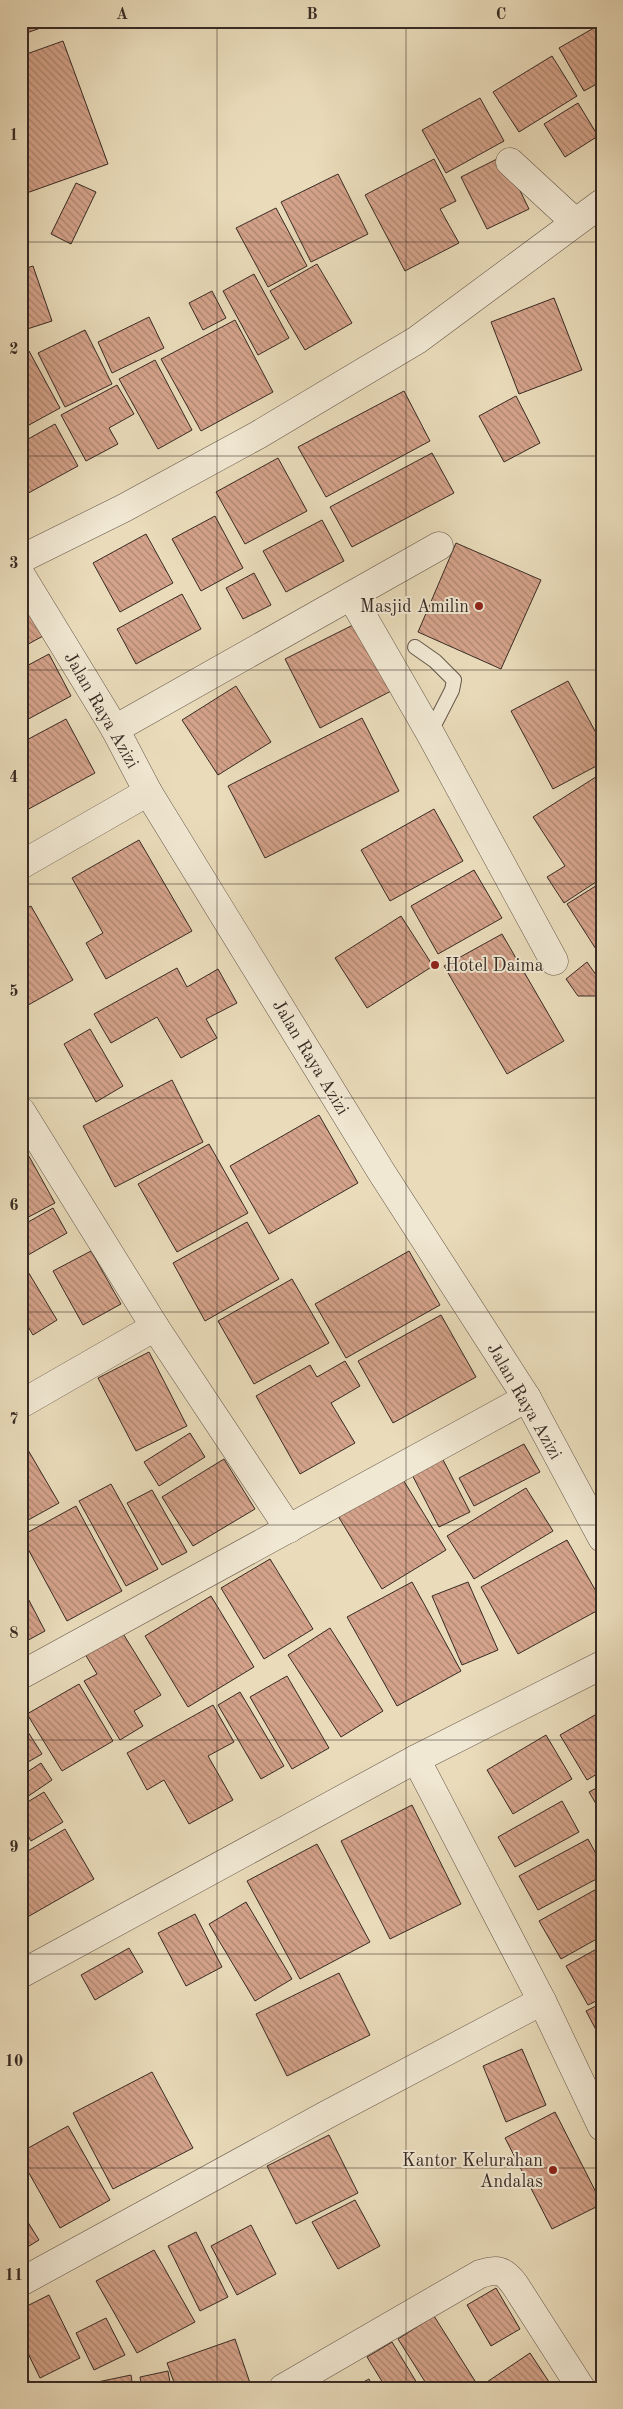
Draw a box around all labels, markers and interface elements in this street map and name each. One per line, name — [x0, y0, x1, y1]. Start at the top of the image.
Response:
text: A — [116, 7, 128, 23]
text: B — [306, 7, 318, 23]
text: C — [496, 7, 506, 23]
text: 1 — [9, 128, 19, 144]
text: 2 — [9, 342, 19, 358]
text: 3 — [9, 556, 19, 572]
place label: Masjid Amilin — [360, 598, 469, 616]
marker: Masjid Amilin — [473, 600, 485, 612]
street label: Jalan Raya Azizi — [61, 649, 142, 772]
text: 4 — [9, 770, 19, 786]
place label: Hotel Daima — [445, 957, 544, 975]
marker: Hotel Daima — [429, 959, 441, 971]
text: 5 — [9, 984, 19, 1000]
street label: Jalan Raya Azizi — [269, 997, 352, 1118]
text: 6 — [9, 1198, 19, 1214]
street label: Jalan Raya Azizi — [484, 1340, 565, 1463]
text: 7 — [9, 1412, 19, 1428]
text: 8 — [9, 1626, 19, 1642]
text: 9 — [9, 1840, 19, 1856]
text: 10 — [5, 2054, 23, 2070]
place label: Kantor Kelurahan Andalas — [402, 2152, 543, 2191]
marker: Kantor Kelurahan Andalas — [547, 2164, 559, 2176]
text: 11 — [5, 2268, 23, 2284]

